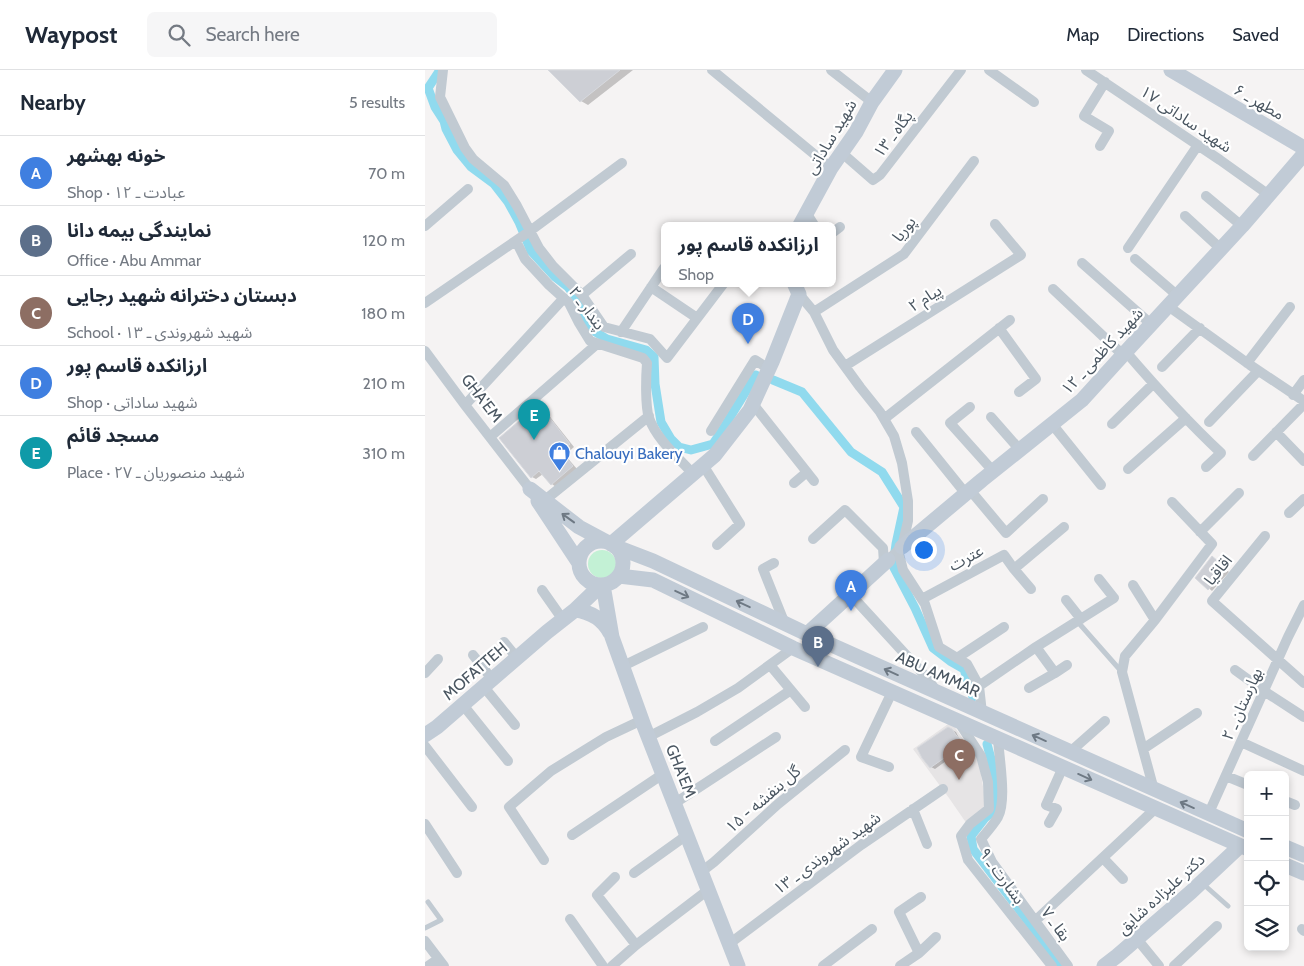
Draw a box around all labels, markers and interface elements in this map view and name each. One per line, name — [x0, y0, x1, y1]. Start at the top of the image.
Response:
search box — [147, 12, 497, 57]
text: Waypost — [25, 20, 117, 49]
icon: search — [165, 21, 193, 49]
text: Search here — [205, 23, 300, 46]
text: Map — [1066, 24, 1099, 46]
text: Directions — [1127, 24, 1204, 46]
text: Saved — [1232, 24, 1279, 46]
street label: مطهر ـ ۶ — [1230, 80, 1288, 124]
street label: شهید ساداتی ۱۷ — [1137, 82, 1235, 156]
text: Nearby — [20, 90, 86, 115]
text: 5 results — [349, 93, 405, 112]
street label: شهید ساداتی — [801, 96, 861, 178]
street label: پگاه ـ ۱۳ — [869, 107, 918, 162]
text: خونه بهشهر — [67, 144, 165, 167]
text: A — [31, 164, 41, 183]
text: 70 m — [368, 164, 405, 183]
text: Shop · عبادت ـ ۱۲ — [67, 183, 185, 202]
street label: پوریا — [888, 212, 921, 246]
text: نمایندگی بیمه دانا — [67, 219, 212, 242]
popup — [661, 222, 836, 287]
text: B — [31, 231, 41, 250]
text: 120 m — [363, 231, 405, 250]
text: ارزانکده قاسم پور — [678, 233, 819, 256]
text: Office · Abu Ammar — [67, 251, 201, 270]
text: Shop — [678, 265, 714, 284]
street label: پیام ۲ — [905, 280, 947, 318]
street label: پندار ـ ۲ — [564, 283, 609, 334]
text: دبستان دخترانه شهید رجایی — [67, 284, 297, 307]
pin: D — [732, 303, 764, 344]
text: C — [31, 304, 41, 323]
text: 180 m — [361, 304, 405, 323]
street label: شهید کاظمی ـ ۱۲ — [1057, 304, 1147, 398]
text: School · شهید شهروندی ـ ۱۳ — [67, 323, 252, 342]
text: ارزانکده قاسم پور — [67, 354, 207, 377]
street label: GHA'EM — [457, 370, 507, 426]
text: D — [30, 374, 42, 393]
text: 210 m — [363, 374, 405, 393]
text: Shop · شهید ساداتی — [67, 393, 198, 412]
pin: E — [518, 399, 550, 440]
text: مسجد قائم — [67, 424, 159, 447]
shop icon: Chalouyi Bakery — [547, 441, 571, 472]
text: E — [31, 444, 41, 463]
text: 310 m — [362, 444, 405, 463]
place label: Chalouyi Bakery — [575, 444, 683, 463]
text: Place · شهید منصوریان ـ ۲۷ — [67, 463, 245, 482]
one-way arrow — [562, 513, 575, 524]
your location — [911, 537, 937, 563]
street label: عترت — [946, 541, 986, 575]
street label: اقاقیا — [1200, 551, 1236, 589]
pin: A — [835, 570, 867, 611]
one-way arrow — [674, 590, 689, 599]
one-way arrow — [736, 599, 751, 608]
pin: B — [802, 626, 834, 667]
street label: MOFATTEH — [439, 638, 511, 704]
street label: ABU AMMAR — [893, 647, 983, 701]
street label: بهارستان ـ ۲ — [1218, 665, 1266, 743]
one-way arrow — [884, 666, 899, 676]
one-way arrow — [1032, 733, 1047, 743]
pin: C — [943, 739, 975, 780]
street label: GHA'EM — [662, 742, 700, 800]
street label: گل بنفشه - ۱۵ — [722, 761, 805, 837]
map controls — [1244, 771, 1289, 951]
button: + — [1244, 771, 1289, 816]
one-way arrow — [1077, 772, 1092, 782]
one-way arrow — [1180, 800, 1195, 809]
street label: شهید شهروندی ـ ۱۳ — [770, 808, 884, 898]
button: − — [1244, 816, 1289, 861]
street label: بشارت ـ ۹ — [975, 844, 1029, 908]
street label: دکتر علیزاده شایق — [1113, 850, 1209, 939]
button: locate — [1244, 861, 1289, 906]
street label: بقا ـ ۷ — [1037, 903, 1075, 945]
button: layers — [1244, 906, 1289, 951]

